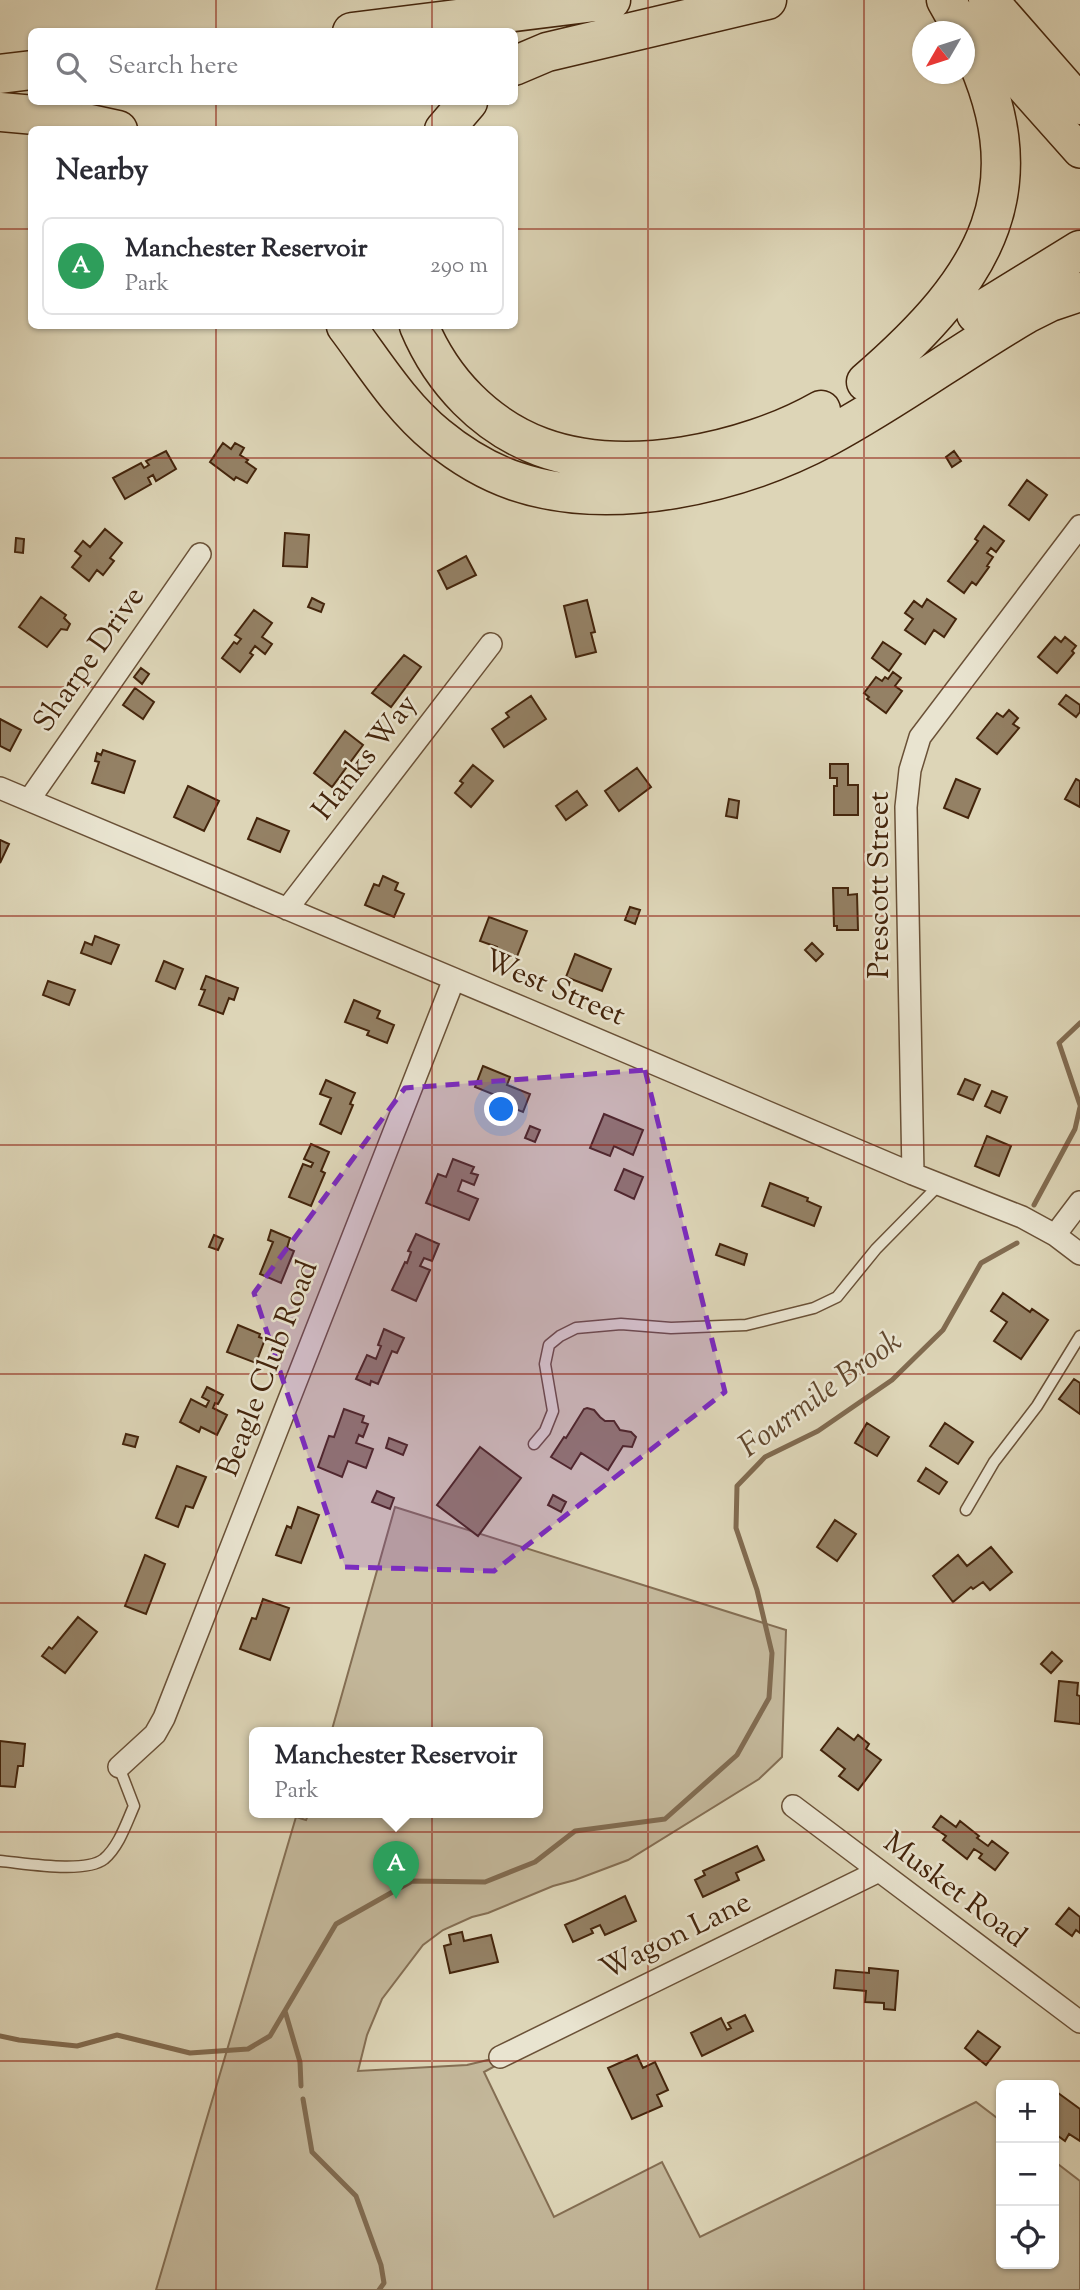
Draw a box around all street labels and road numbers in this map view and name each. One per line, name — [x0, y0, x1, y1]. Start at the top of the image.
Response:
street label: Sharpe Drive — [24, 578, 156, 742]
street label: Hanks Way — [303, 686, 429, 830]
street label: Prescott Street — [859, 791, 902, 979]
street label: West Street — [476, 940, 632, 1038]
street label: Beagle Club Road — [208, 1254, 330, 1484]
street label: Musket Road — [873, 1823, 1035, 1959]
street label: Wagon Lane — [593, 1882, 759, 1992]

